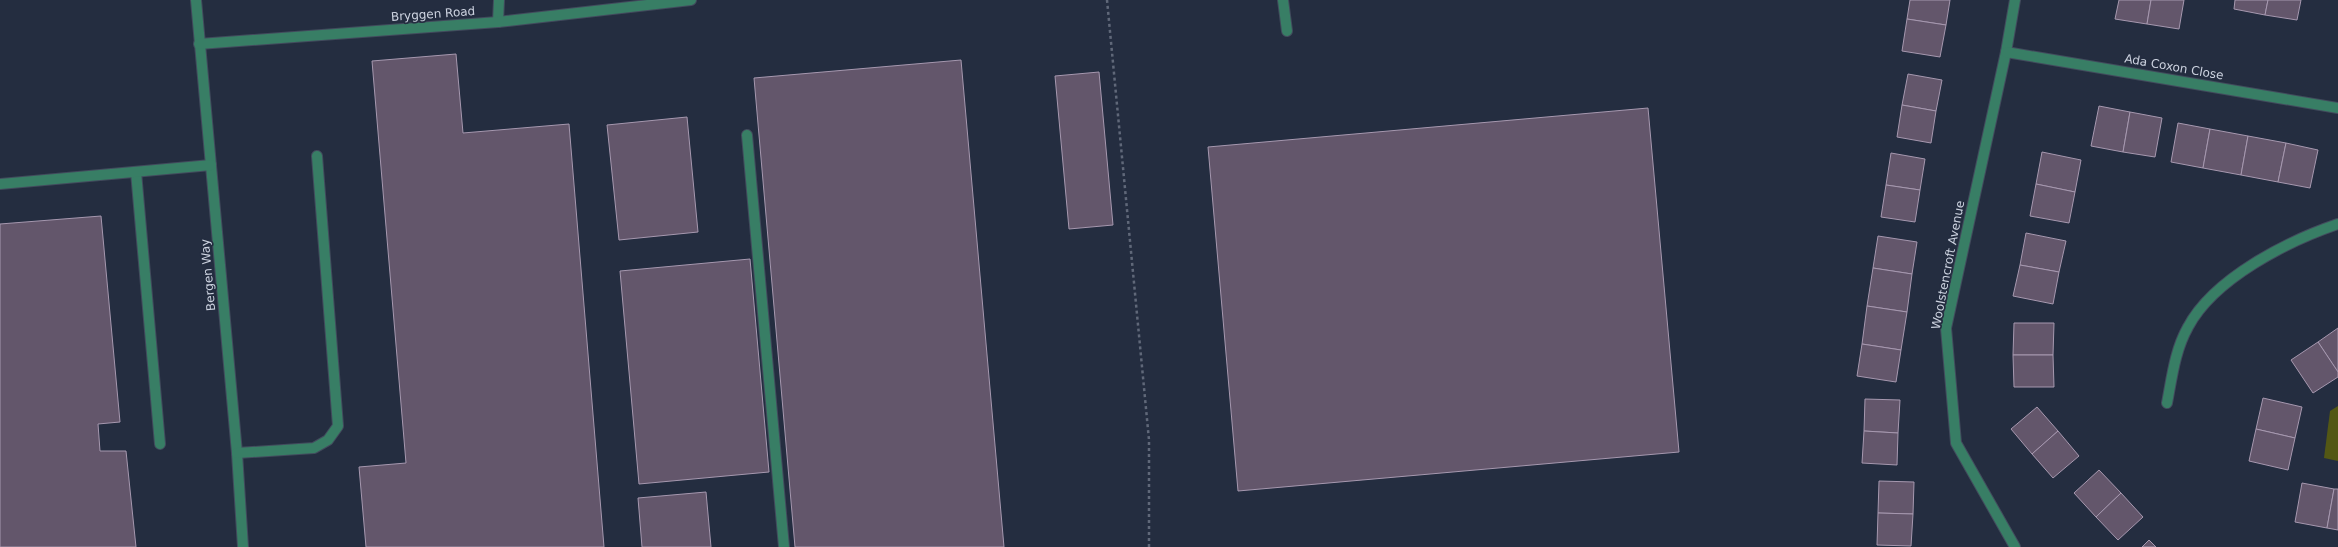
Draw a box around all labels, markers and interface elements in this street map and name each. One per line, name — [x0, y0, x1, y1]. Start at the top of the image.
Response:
street label: Bryggen Road — [390, 4, 476, 24]
street label: Ada Coxon Close — [2123, 51, 2225, 83]
street label: Woolstencroft Avenue — [1929, 199, 1967, 331]
street label: Bergen Way — [198, 238, 218, 312]

